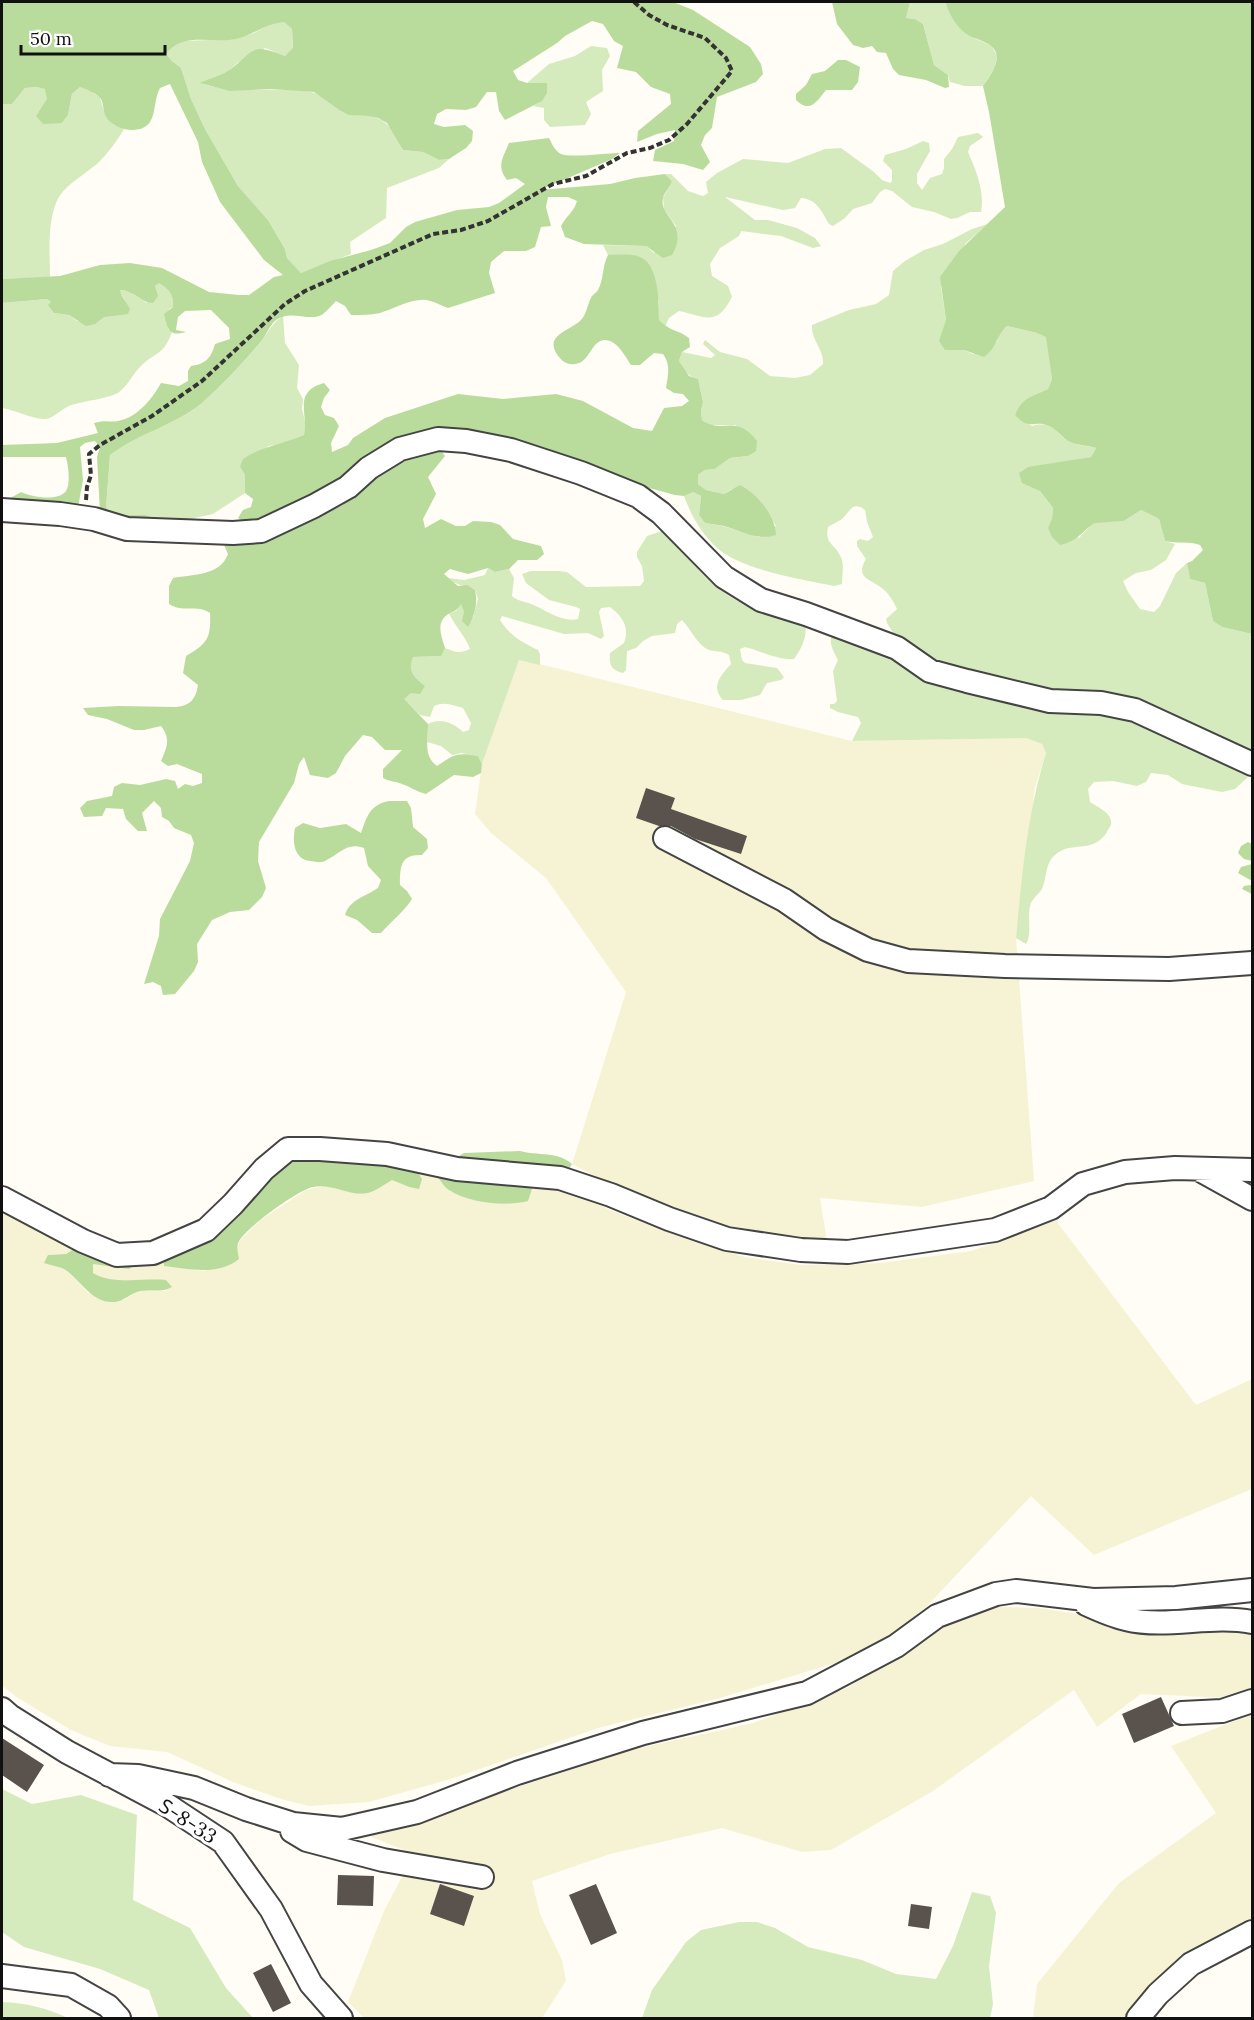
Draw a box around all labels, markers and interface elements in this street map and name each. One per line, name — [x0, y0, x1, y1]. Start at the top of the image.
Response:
scale bar — [21, 18, 165, 56]
text: 50 m — [30, 27, 72, 50]
street label: Տ-8-33 — [155, 1793, 222, 1849]

